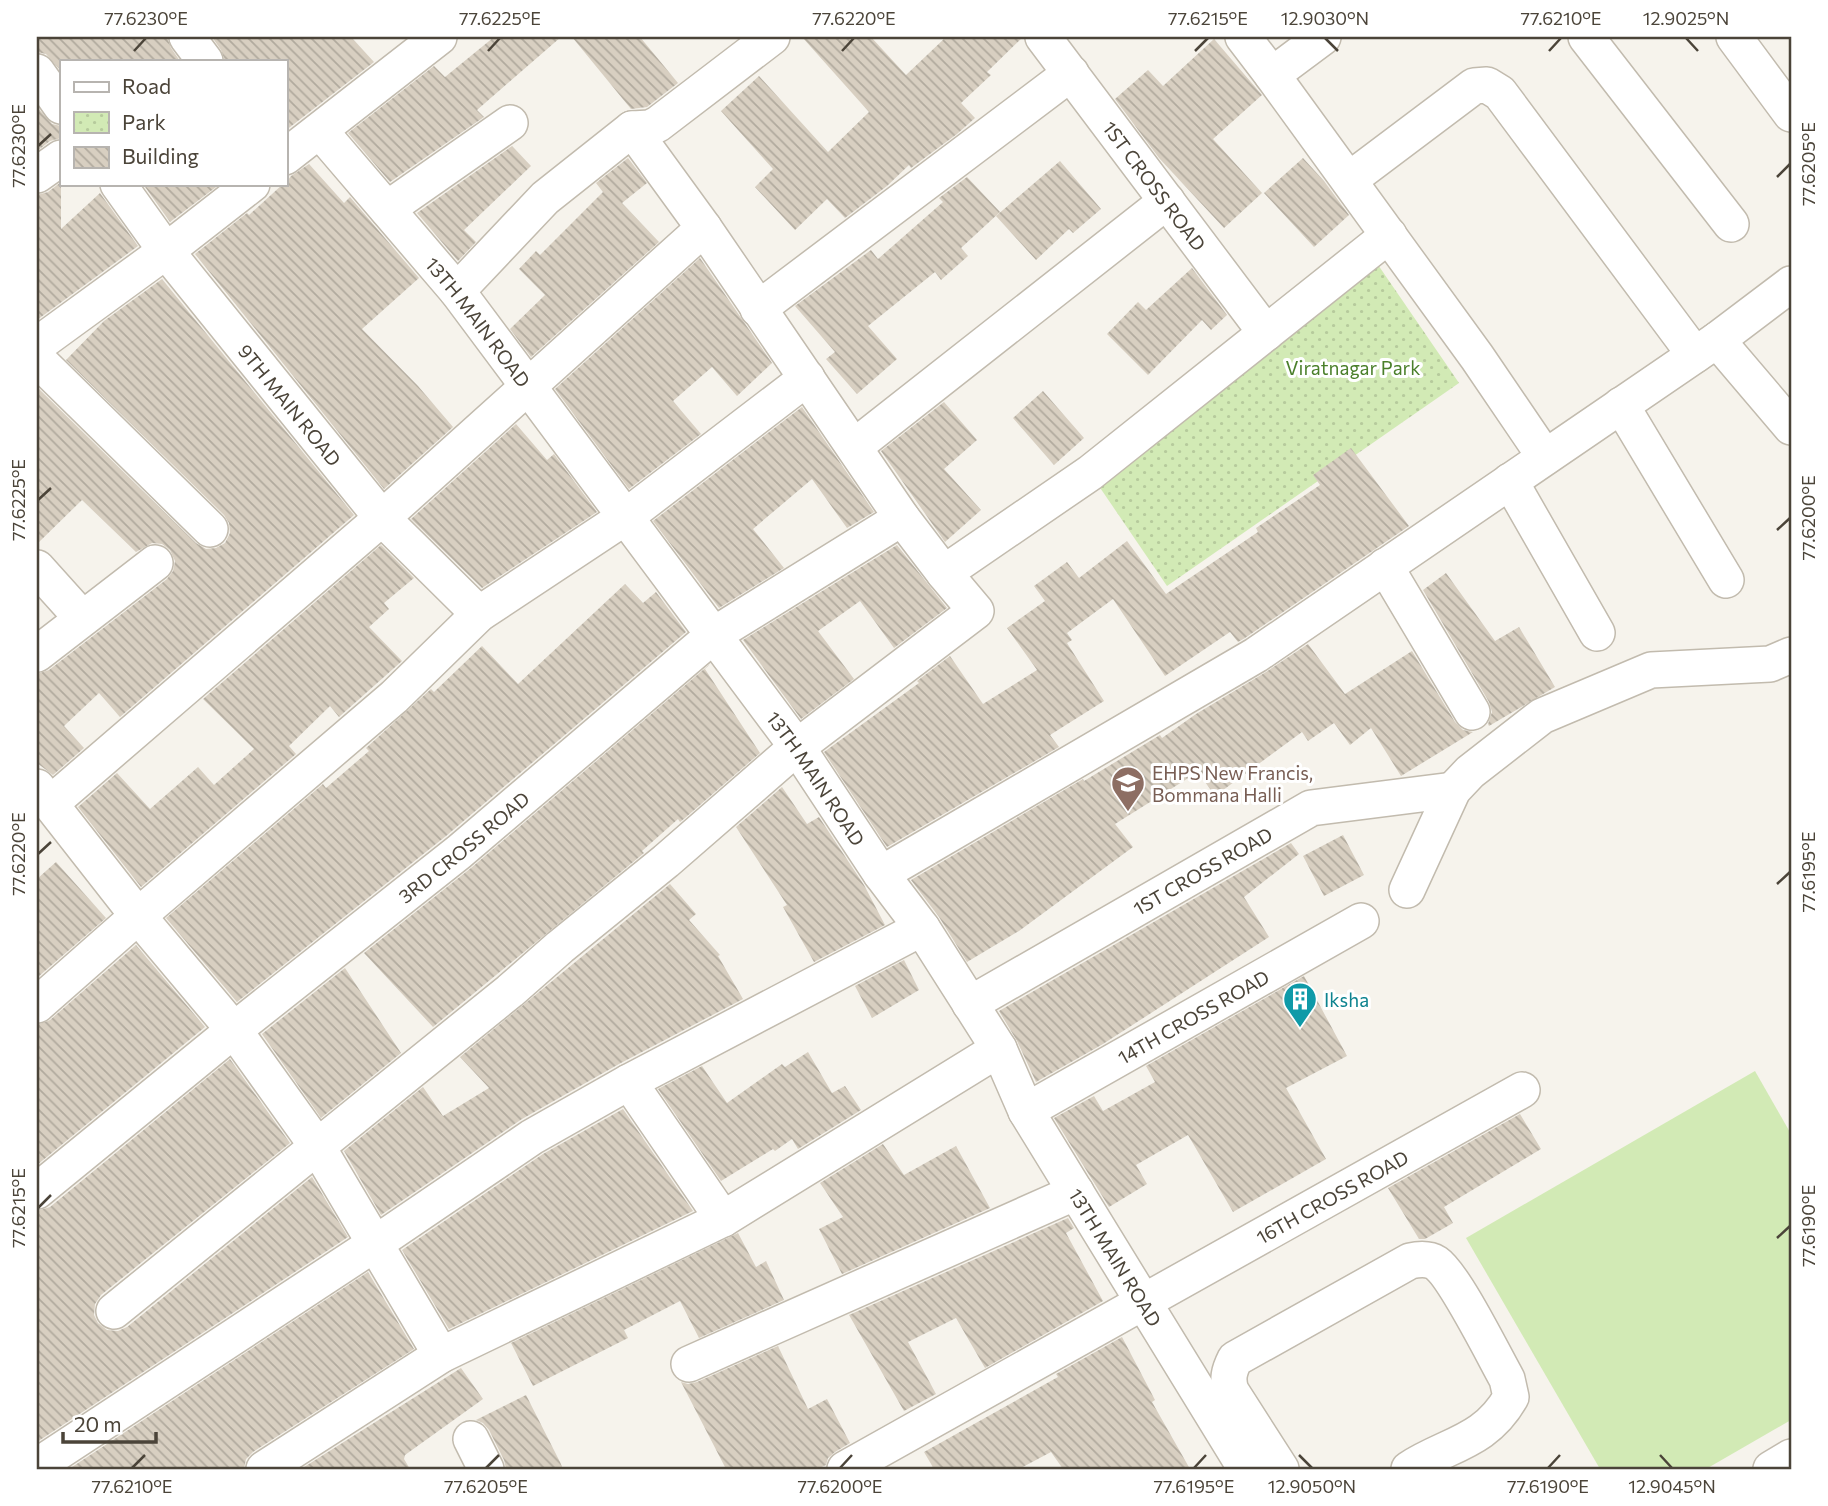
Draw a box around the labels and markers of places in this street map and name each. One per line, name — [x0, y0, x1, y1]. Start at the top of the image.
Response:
place label: EHPS New Francis, Bommana Halli — [1152, 761, 1313, 806]
school or university icon: EHPS New Francis, Bommana Halli — [1109, 764, 1147, 813]
building icon: Iksha — [1281, 980, 1319, 1029]
place label: Iksha — [1324, 988, 1369, 1011]

